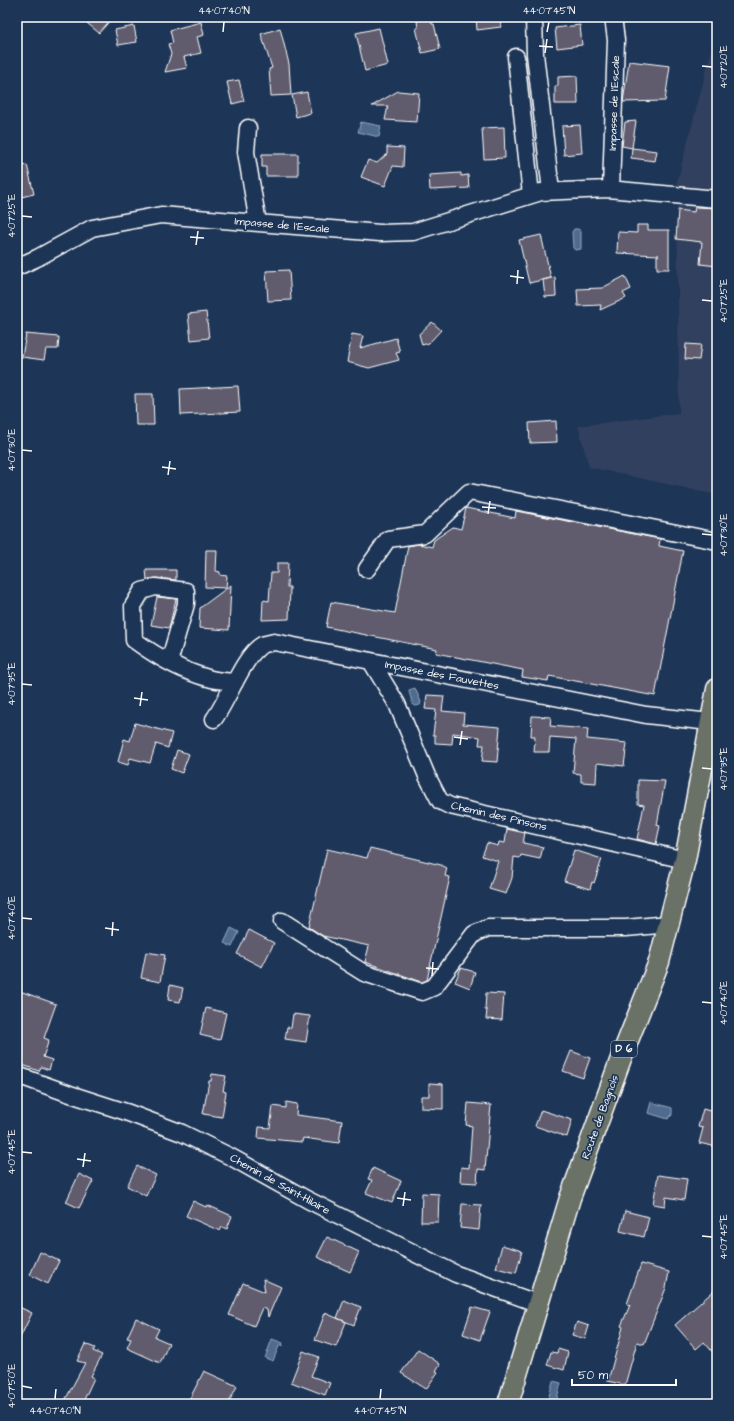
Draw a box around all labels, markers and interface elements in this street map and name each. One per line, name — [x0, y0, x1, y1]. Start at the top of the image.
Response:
text: 44°07'40"N — [198, 4, 250, 18]
text: 44°07'45"N — [523, 4, 575, 18]
text: 4°07'20"E — [717, 45, 731, 89]
street label: Impasse de l'Escale — [605, 55, 623, 151]
text: 4°07'25"E — [5, 194, 19, 238]
street label: Impasse de l'Escale — [234, 213, 330, 237]
text: 4°07'25"E — [717, 279, 731, 323]
text: 4°07'30"E — [5, 429, 19, 471]
text: 4°07'30"E — [717, 514, 731, 556]
street label: Impasse des Fauvettes — [384, 657, 501, 693]
text: 4°07'35"E — [5, 662, 19, 706]
text: 4°07'35"E — [717, 747, 731, 791]
street label: Chemin des Pinsons — [450, 798, 549, 834]
text: 4°07'40"E — [5, 896, 19, 940]
text: 4°07'40"E — [717, 981, 731, 1025]
road number: D 6 — [611, 1041, 637, 1057]
street label: Route de Bagnols — [578, 1072, 623, 1161]
text: 4°07'45"E — [5, 1129, 19, 1175]
street label: Chemin de Saint-Hilaire — [227, 1150, 333, 1218]
text: 4°07'45"E — [717, 1214, 731, 1260]
scale bar — [572, 1361, 676, 1387]
text: 4°07'50"E — [5, 1364, 19, 1408]
text: 50 m — [578, 1367, 609, 1384]
text: 44°07'40"N — [29, 1404, 81, 1418]
text: 44°07'45"N — [354, 1404, 406, 1418]

